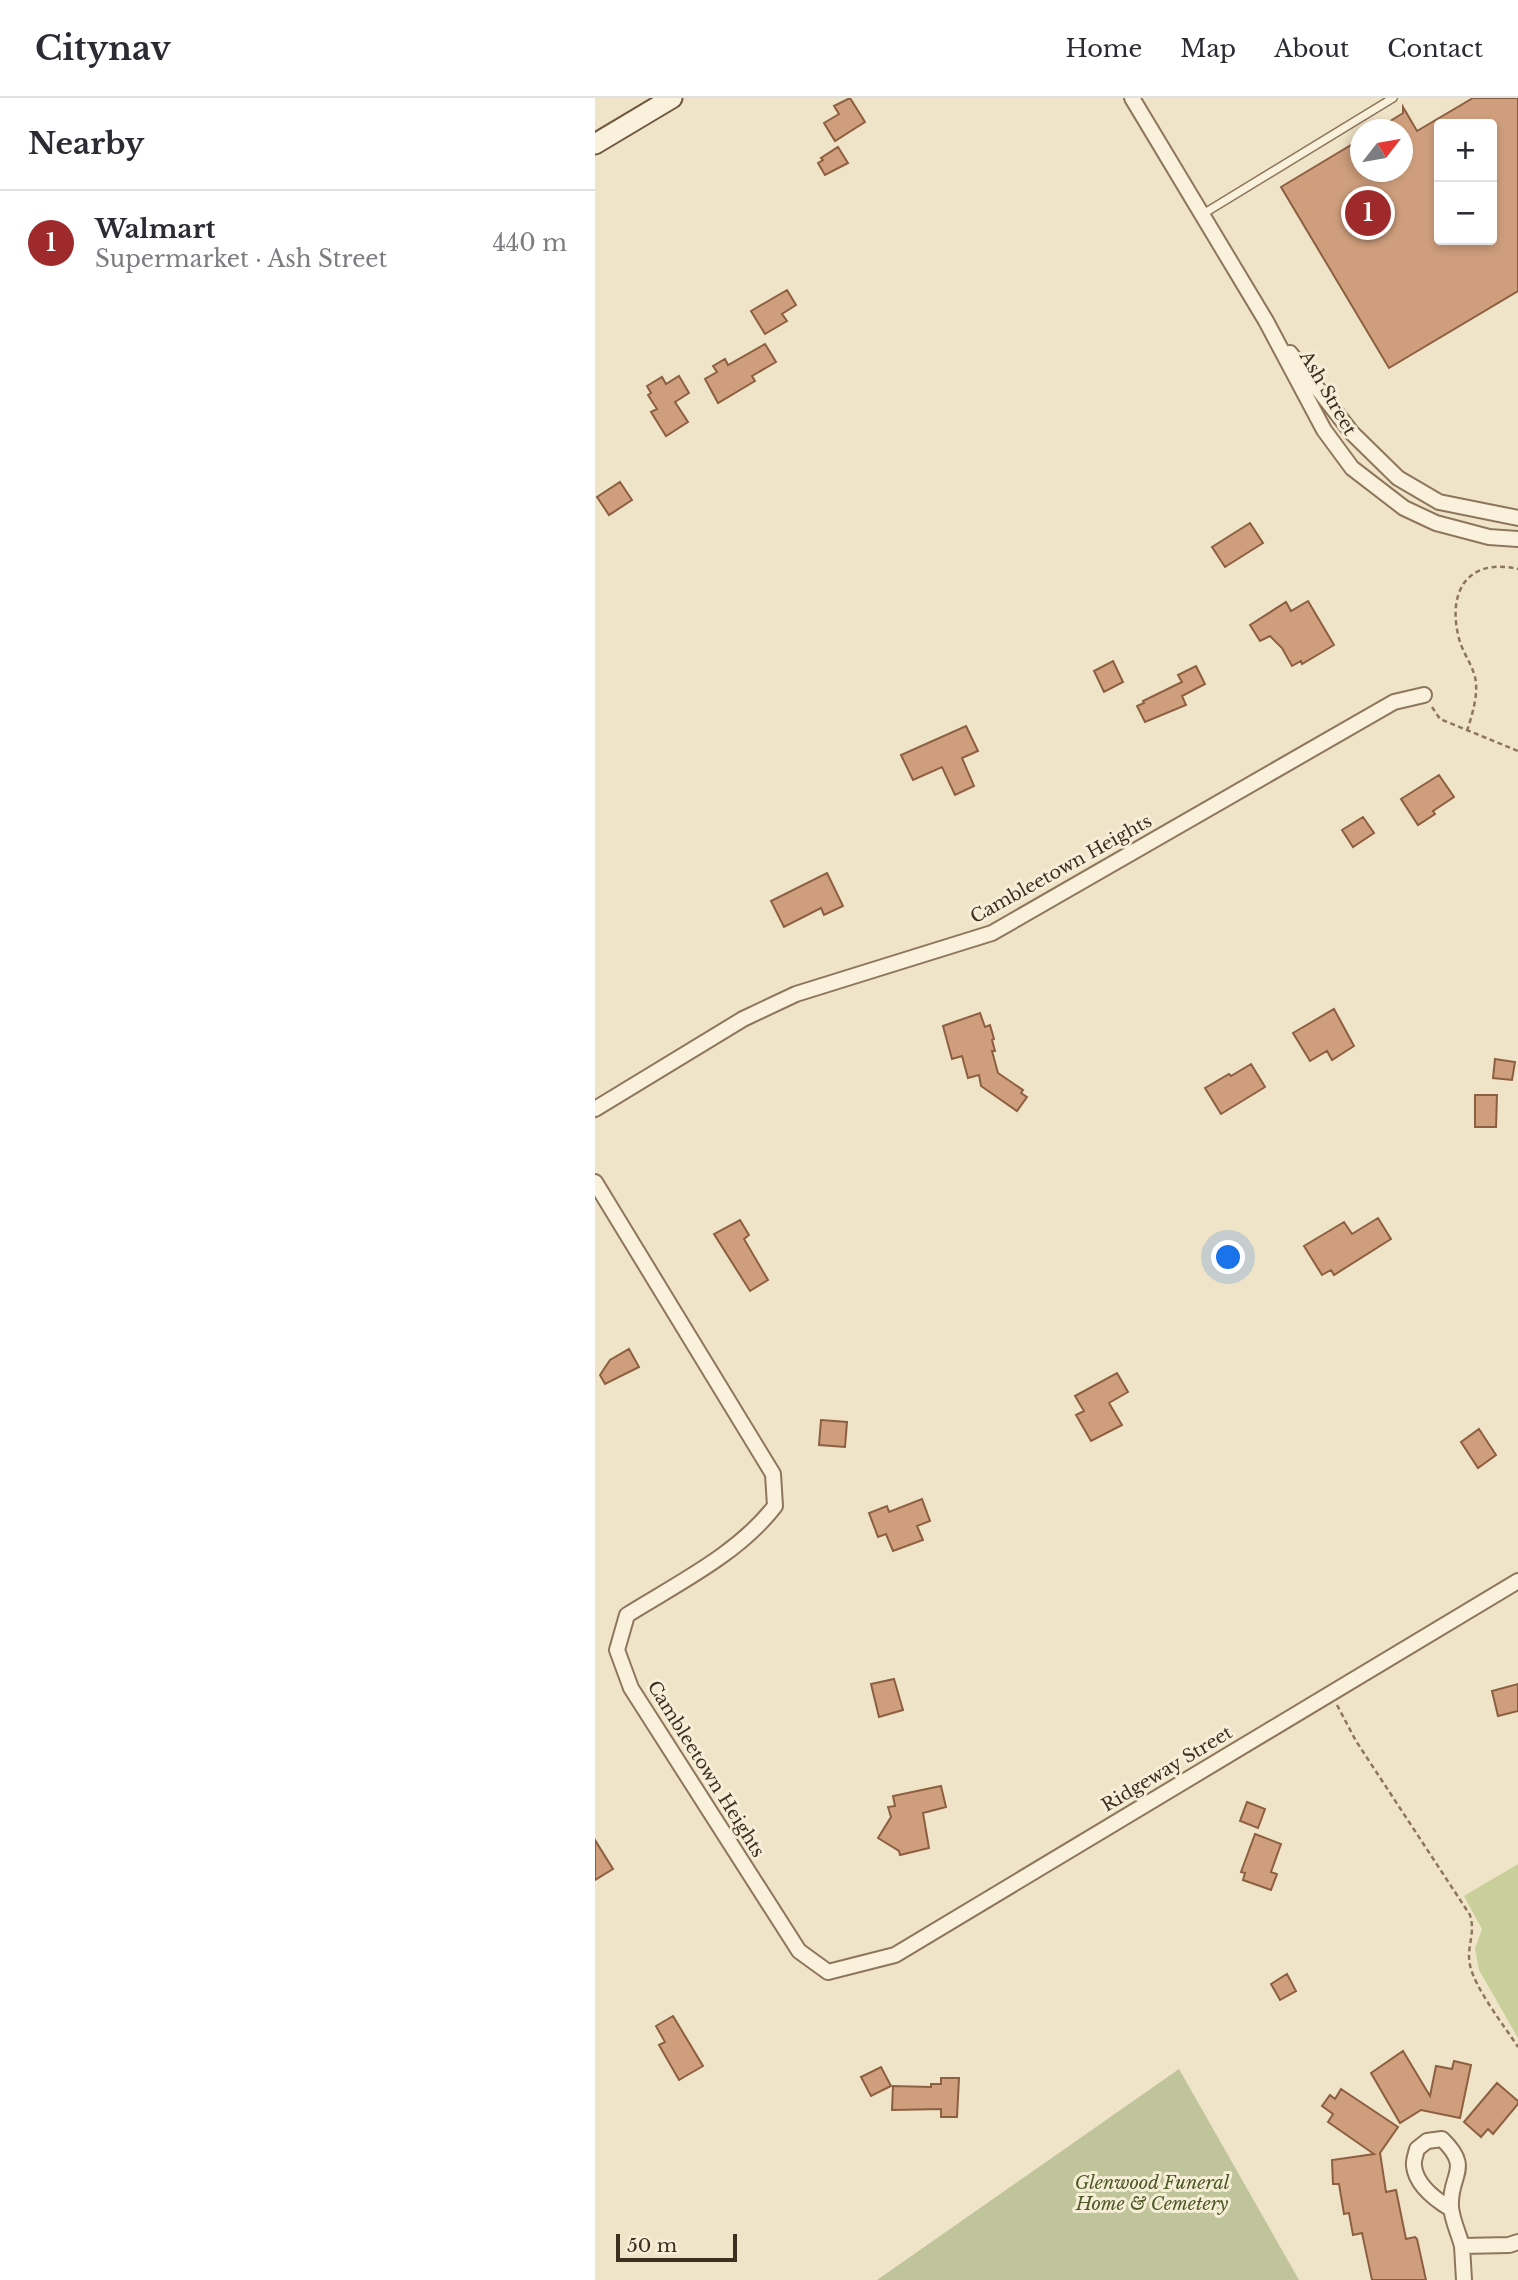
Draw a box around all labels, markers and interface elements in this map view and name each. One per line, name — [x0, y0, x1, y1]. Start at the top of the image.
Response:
text: Citynav — [35, 28, 171, 69]
text: Home — [1066, 34, 1142, 63]
text: Map — [1180, 34, 1236, 63]
text: About — [1274, 34, 1349, 63]
text: Contact — [1387, 34, 1483, 63]
north arrow — [1350, 119, 1413, 182]
map controls — [1434, 119, 1497, 245]
button: + — [1434, 119, 1497, 182]
text: Nearby — [28, 125, 144, 162]
button: − — [1434, 182, 1497, 245]
pin: 1 — [1345, 187, 1391, 239]
text: Walmart — [95, 213, 215, 245]
text: 1 — [46, 229, 56, 257]
text: 440 m — [492, 229, 567, 257]
text: Supermarket · Ash Street — [95, 245, 387, 273]
street label: Ash Street — [1295, 346, 1361, 439]
street label: Cambleetown Heights — [967, 810, 1155, 928]
your location — [1211, 1240, 1245, 1274]
street label: Cambleetown Heights — [643, 1677, 769, 1861]
street label: Ridgeway Street — [1098, 1721, 1236, 1817]
park label: Glenwood Funeral Home & Cemetery — [1075, 2172, 1230, 2215]
scale bar — [616, 2231, 737, 2263]
text: 50 m — [627, 2234, 677, 2257]

